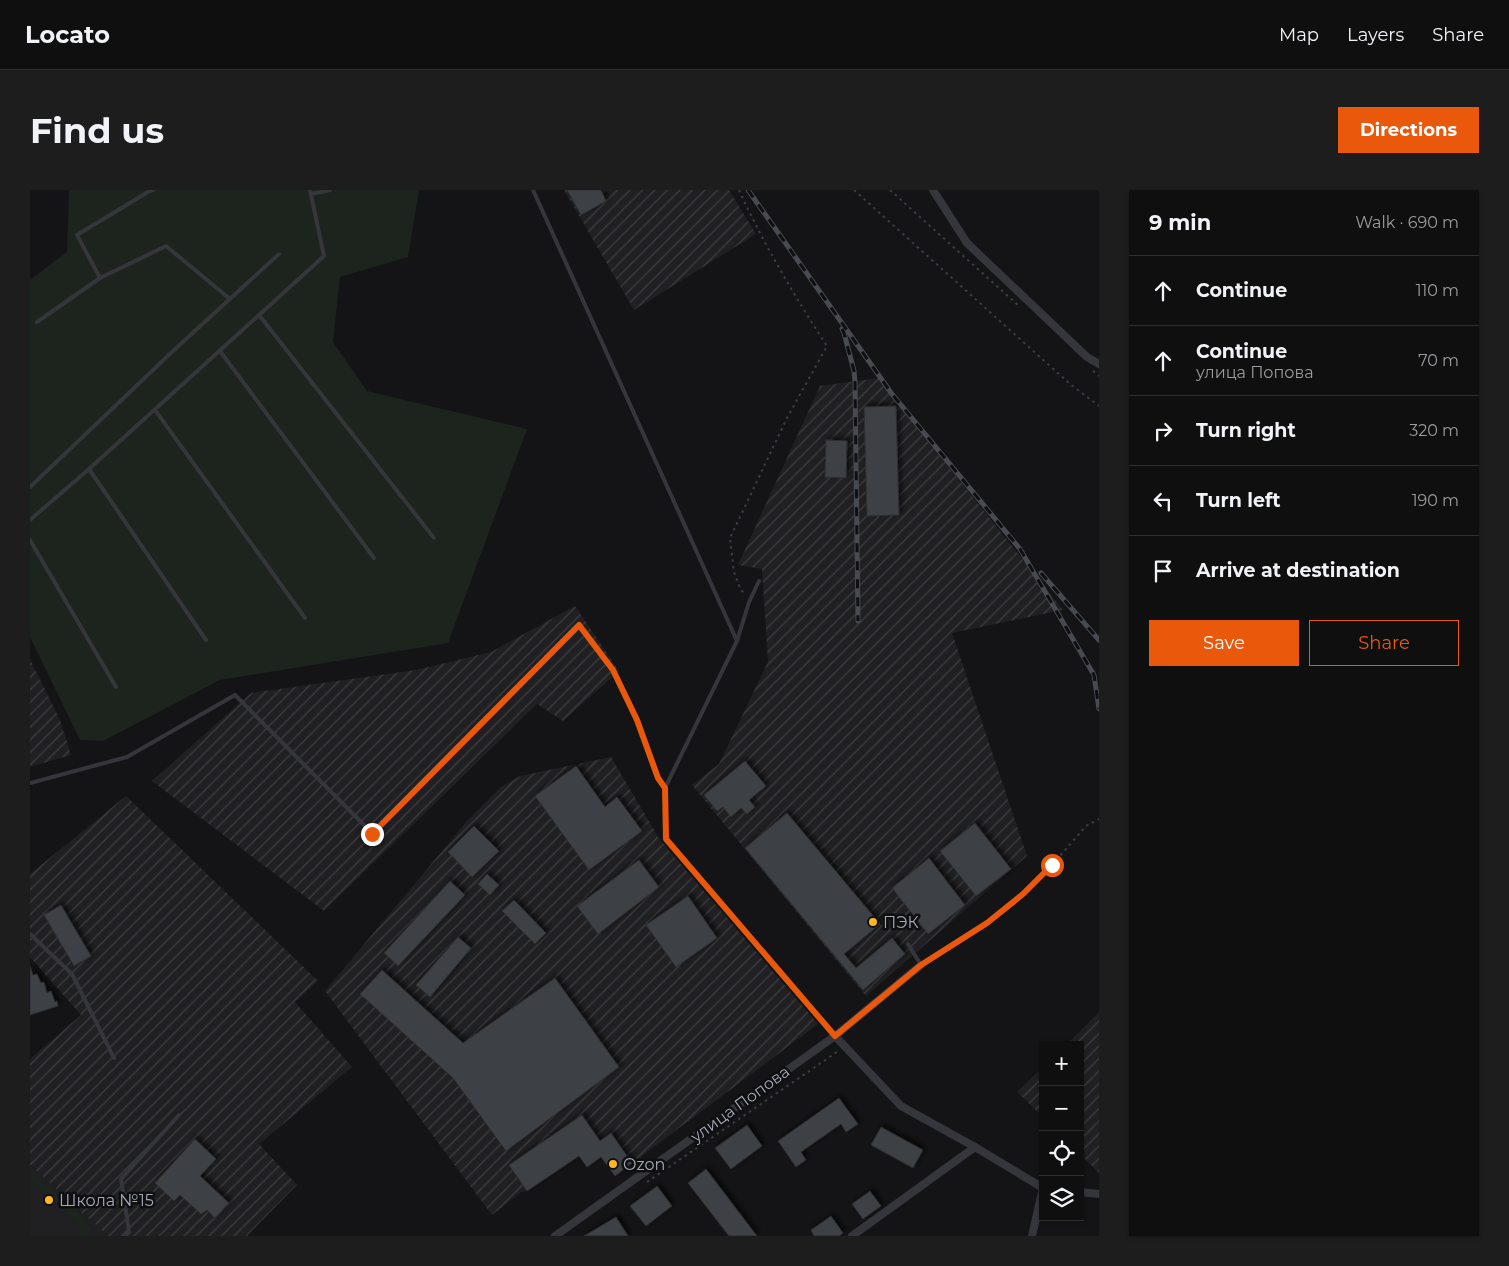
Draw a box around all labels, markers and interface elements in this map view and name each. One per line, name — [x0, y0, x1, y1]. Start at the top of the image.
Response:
text: Locato — [25, 20, 110, 49]
text: Map — [1279, 24, 1319, 46]
text: Layers — [1347, 24, 1404, 46]
text: Share — [1432, 24, 1484, 46]
button: Directions — [1338, 107, 1479, 153]
text: Find us — [30, 109, 164, 152]
text: 9 min — [1149, 210, 1211, 235]
text: Walk · 690 m — [1355, 213, 1459, 232]
icon: ahead — [1149, 277, 1177, 305]
text: Continue — [1196, 279, 1287, 302]
text: 110 m — [1416, 281, 1459, 300]
text: Continue — [1196, 340, 1287, 363]
icon: ahead — [1149, 347, 1177, 375]
text: 70 m — [1418, 351, 1459, 370]
text: улица Попова — [1196, 363, 1314, 382]
icon: right — [1149, 417, 1177, 445]
text: Turn right — [1196, 419, 1296, 442]
text: 320 m — [1409, 421, 1459, 440]
icon: left — [1149, 487, 1177, 515]
text: Turn left — [1196, 489, 1281, 512]
text: 190 m — [1412, 491, 1459, 510]
icon: arrive — [1149, 557, 1177, 585]
text: Arrive at destination — [1196, 559, 1400, 582]
button: Save — [1149, 620, 1299, 666]
button: Share — [1309, 620, 1459, 666]
route end — [361, 823, 384, 846]
route start — [1041, 854, 1064, 877]
place label: ПЭК — [883, 913, 919, 932]
marker: ПЭК — [867, 916, 879, 928]
map controls — [1039, 1041, 1084, 1221]
button: + — [1039, 1041, 1084, 1086]
street label: улица Попова — [686, 1062, 793, 1147]
button: − — [1039, 1086, 1084, 1131]
button: locate — [1039, 1131, 1084, 1176]
place label: Ozon — [623, 1155, 665, 1174]
marker: Ozon — [607, 1158, 619, 1170]
button: layers — [1039, 1176, 1084, 1221]
place label: Школа №15 — [59, 1191, 154, 1210]
marker: Школа №15 — [43, 1194, 55, 1206]

